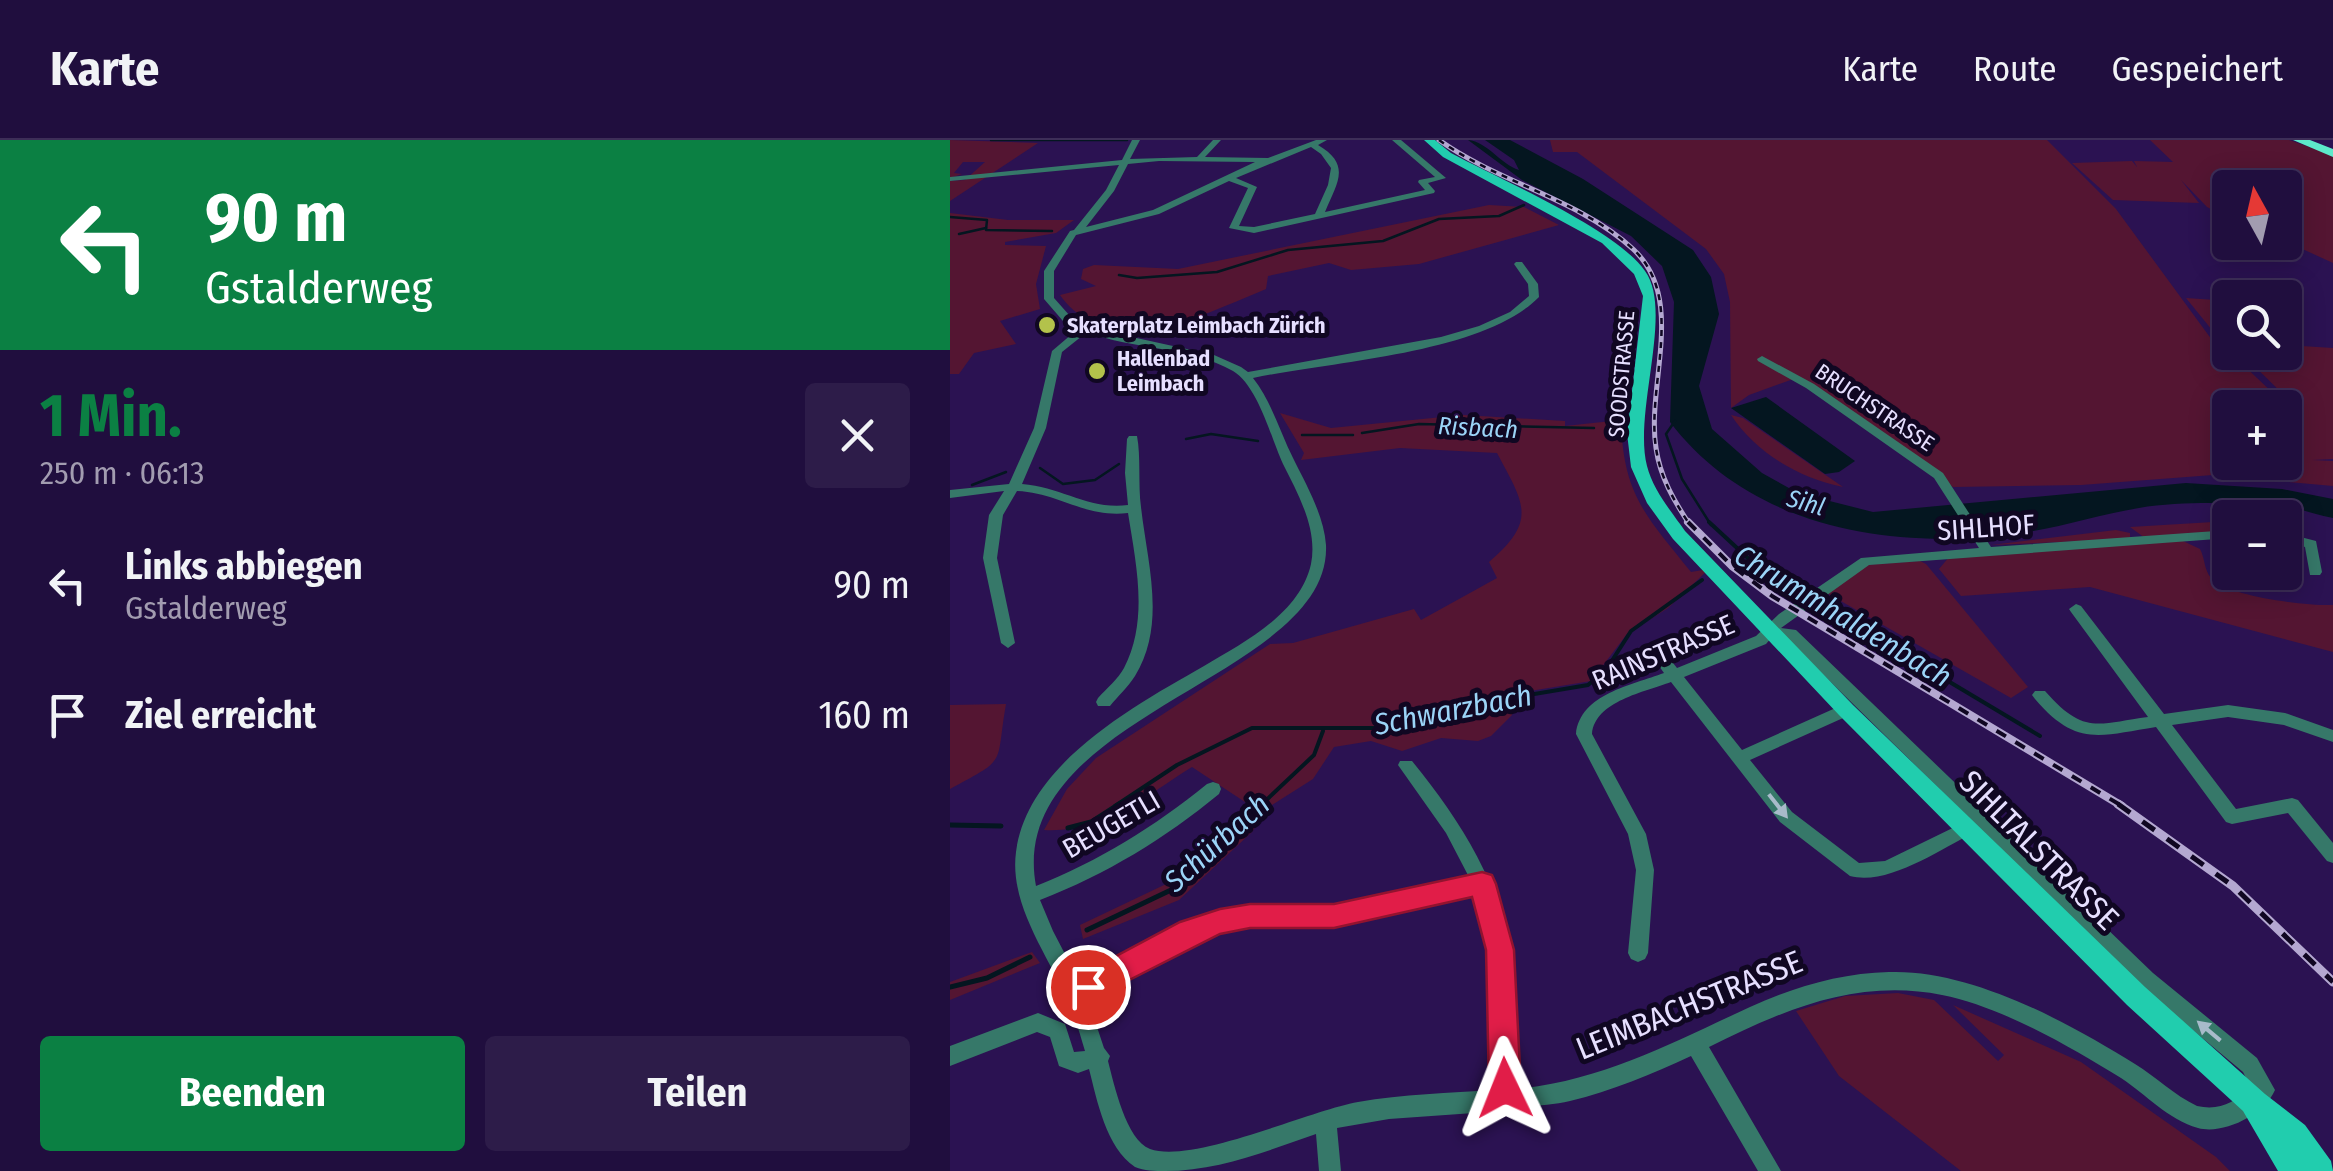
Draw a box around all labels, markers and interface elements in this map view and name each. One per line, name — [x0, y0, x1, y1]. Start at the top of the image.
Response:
text: Karte — [50, 40, 159, 98]
text: Karte — [1842, 48, 1918, 90]
text: Route — [1973, 48, 2057, 90]
text: Gespeichert — [2112, 48, 2283, 90]
north arrow — [2212, 170, 2302, 260]
map controls — [2212, 170, 2302, 590]
text: 90 m — [205, 176, 347, 260]
icon: left — [40, 180, 170, 310]
text: Gstalderweg — [205, 261, 433, 315]
button: search — [2212, 280, 2302, 370]
street label: SOODSTRASSE — [1602, 309, 1640, 439]
place label: Skaterplatz Leimbach Zürich — [1067, 312, 1326, 339]
marker: Skaterplatz Leimbach Zürich — [1036, 314, 1058, 336]
place label: Hallenbad Leimbach — [1117, 345, 1210, 397]
street label: BRUCHSTRASSE — [1810, 358, 1939, 457]
marker: Hallenbad Leimbach — [1086, 360, 1108, 382]
text: 1 Min. — [40, 380, 182, 452]
button: close — [805, 383, 910, 488]
button: + — [2212, 390, 2302, 480]
water label: Risbach — [1437, 411, 1519, 445]
text: 250 m · 06:13 — [40, 454, 204, 492]
water label: Sihl — [1782, 483, 1828, 523]
button: − — [2212, 500, 2302, 590]
street label: SIHLHOF — [1936, 508, 2036, 547]
water label: Chrummhaldenbach — [1728, 537, 1958, 695]
text: Links abbiegen — [125, 543, 363, 589]
icon: left — [40, 558, 95, 613]
text: 90 m — [834, 562, 910, 608]
text: Gstalderweg — [125, 589, 287, 627]
street label: RAINSTRASSE — [1587, 608, 1739, 697]
water label: Schwarzbach — [1370, 677, 1535, 743]
icon: arrive — [40, 688, 95, 743]
text: Ziel erreicht — [125, 692, 316, 738]
text: 160 m — [818, 692, 910, 738]
street label: SIHLTALSTRASSE — [1951, 762, 2127, 938]
street label: BEUGETLI — [1057, 783, 1166, 865]
water label: Schürbach — [1156, 786, 1277, 900]
one-way arrow — [1767, 792, 1788, 818]
street label: LEIMBACHSTRASSE — [1570, 942, 1808, 1068]
pin — [1046, 945, 1131, 1030]
icon: arrive — [1061, 960, 1116, 1015]
one-way arrow — [2196, 1021, 2221, 1042]
button: Beenden — [40, 1036, 465, 1151]
button: Teilen — [485, 1036, 910, 1151]
position arrow — [1453, 1036, 1557, 1140]

